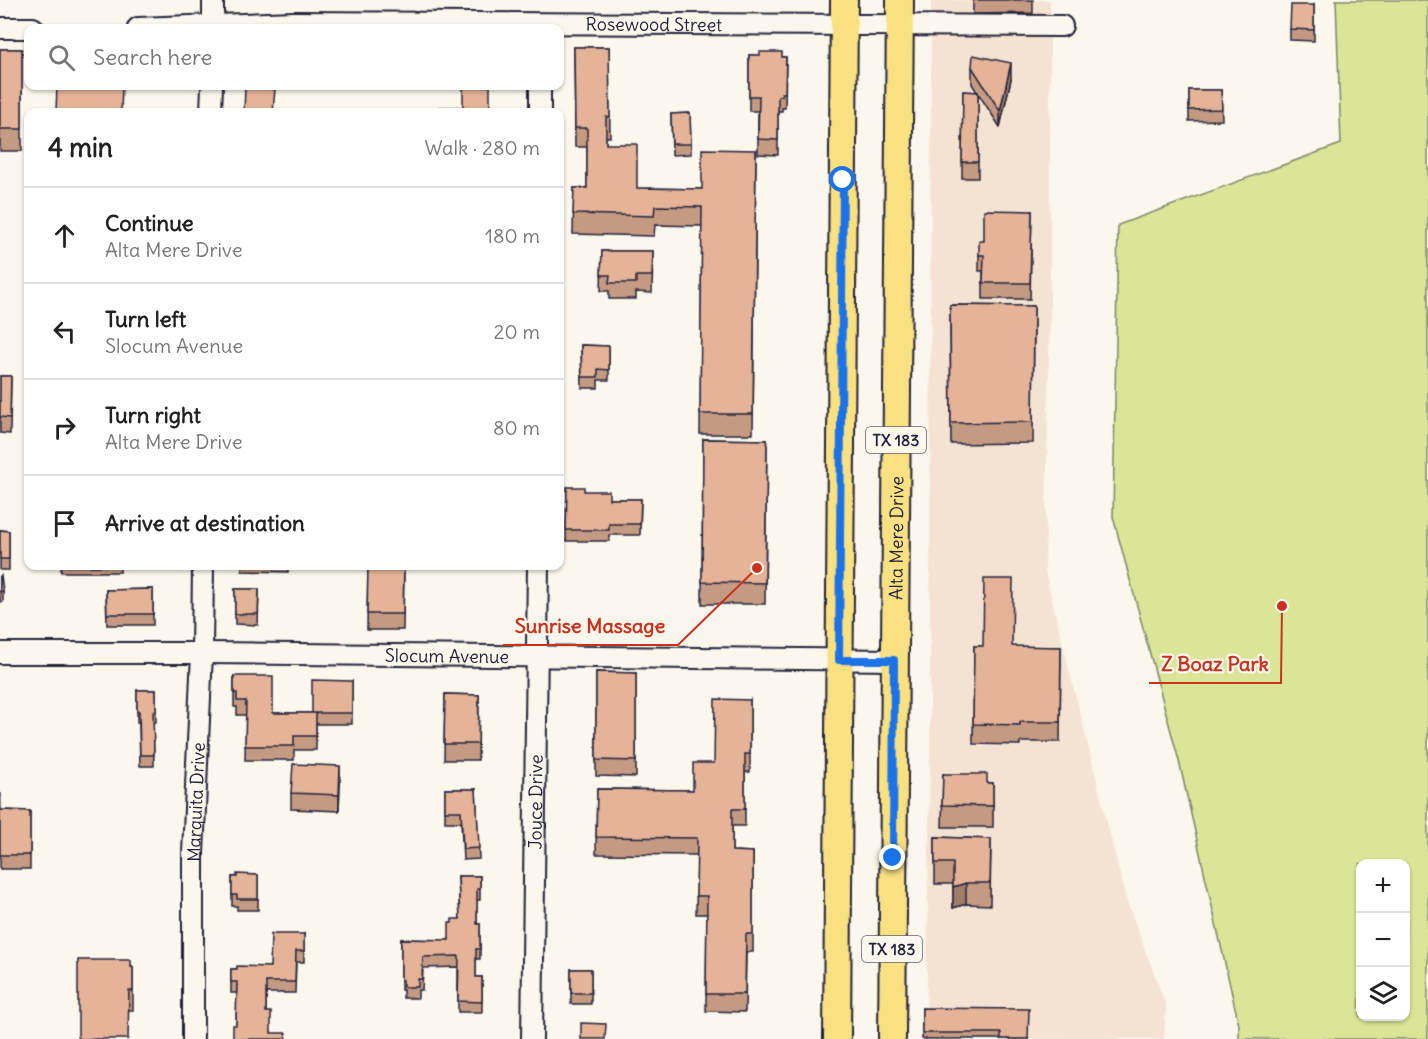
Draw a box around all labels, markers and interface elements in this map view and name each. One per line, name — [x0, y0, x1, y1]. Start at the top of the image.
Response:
street label: Rosewood Street — [585, 12, 722, 36]
search box — [24, 24, 564, 90]
icon: search — [45, 41, 78, 74]
text: Search here — [93, 43, 212, 71]
text: 4 min — [48, 131, 113, 164]
text: Walk · 280 m — [424, 135, 540, 160]
route start — [829, 166, 855, 192]
text: Continue — [105, 209, 194, 237]
icon: ahead — [48, 219, 81, 252]
text: 180 m — [485, 223, 540, 248]
text: Alta Mere Drive — [105, 237, 243, 262]
text: Turn left — [105, 305, 186, 333]
icon: left — [48, 315, 81, 348]
text: 20 m — [494, 319, 540, 344]
text: Slocum Avenue — [105, 333, 243, 358]
text: Turn right — [105, 401, 201, 429]
icon: right — [48, 411, 81, 444]
text: 80 m — [493, 415, 540, 440]
road number: TX 183 — [866, 427, 926, 453]
text: Alta Mere Drive — [105, 429, 243, 454]
street label: Alta Mere Drive — [884, 476, 908, 600]
icon: arrive — [48, 507, 81, 540]
text: Arrive at destination — [105, 509, 305, 537]
callout: Sunrise Massage — [503, 607, 678, 645]
text: Sunrise Massage — [515, 613, 666, 638]
street label: Slocum Avenue — [385, 643, 509, 668]
callout: Z Boaz Park — [1149, 645, 1281, 683]
text: Z Boaz Park — [1161, 651, 1269, 676]
street label: Marquita Drive — [182, 742, 209, 862]
street label: Joyce Drive — [523, 754, 547, 850]
route end — [879, 844, 905, 870]
map controls — [1356, 859, 1410, 1021]
button: + — [1356, 859, 1410, 913]
button: − — [1356, 913, 1410, 967]
road number: TX 183 — [862, 936, 922, 962]
button: layers — [1356, 967, 1410, 1021]

